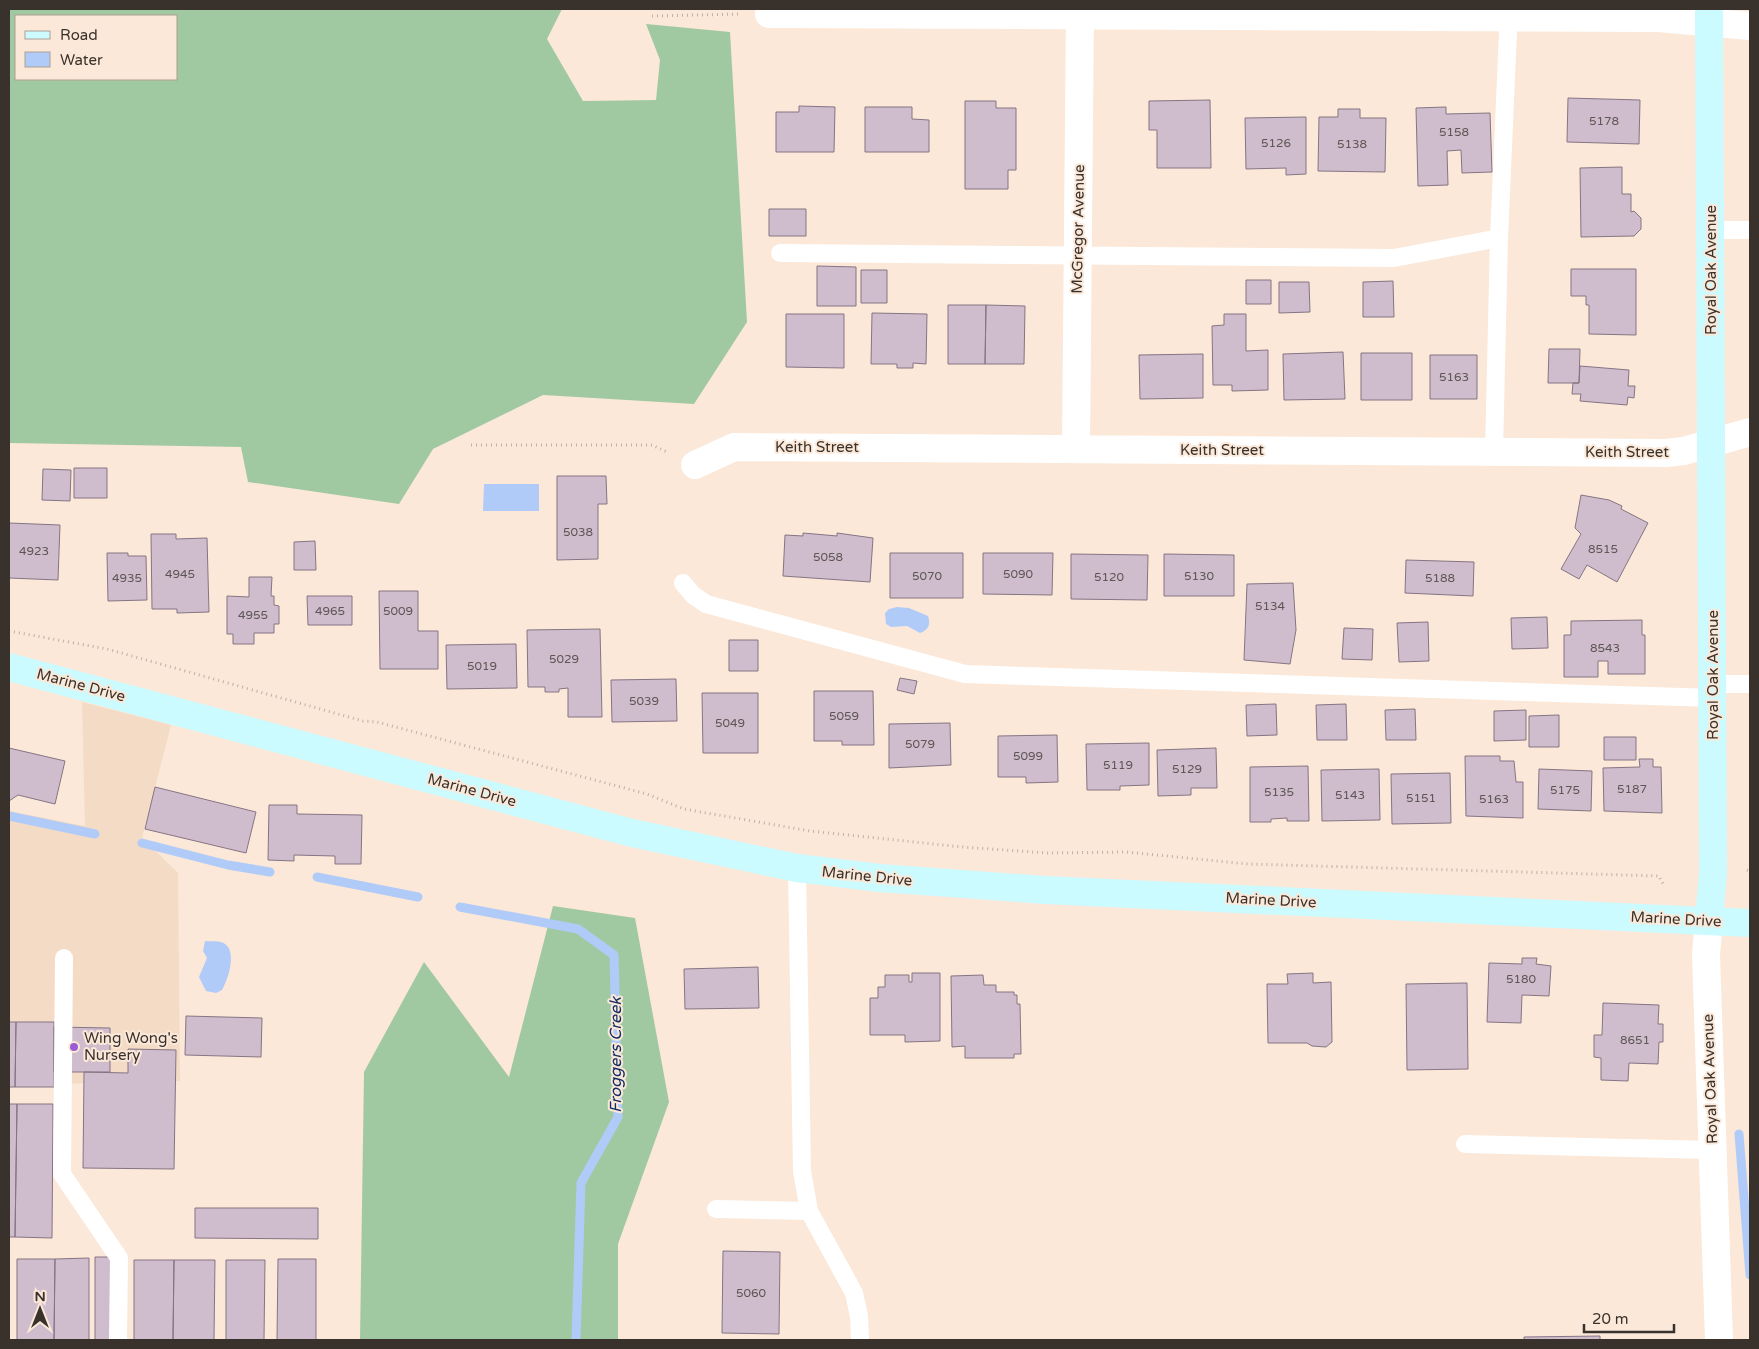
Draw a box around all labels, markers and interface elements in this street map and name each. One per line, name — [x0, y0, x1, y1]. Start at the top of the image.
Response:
legend — [15, 15, 178, 80]
text: Road — [60, 26, 98, 44]
text: Water — [60, 51, 103, 69]
house number: 5178 — [1589, 114, 1619, 128]
house number: 5158 — [1439, 125, 1469, 139]
house number: 5126 — [1261, 136, 1291, 150]
house number: 5138 — [1337, 137, 1367, 151]
street label: McGregor Avenue — [1068, 164, 1088, 294]
street label: Royal Oak Avenue — [1702, 205, 1720, 335]
house number: 5163 — [1439, 370, 1469, 384]
street label: Keith Street — [775, 438, 859, 456]
street label: Keith Street — [1180, 441, 1264, 459]
street label: Keith Street — [1585, 443, 1669, 461]
house number: 5038 — [563, 525, 593, 539]
house number: 8515 — [1588, 542, 1618, 556]
house number: 4923 — [19, 544, 49, 558]
house number: 5058 — [813, 550, 843, 564]
house number: 4945 — [165, 567, 195, 581]
house number: 5090 — [1003, 567, 1034, 581]
house number: 5070 — [912, 569, 943, 583]
house number: 5130 — [1184, 569, 1215, 583]
house number: 5120 — [1094, 570, 1125, 584]
house number: 4935 — [112, 571, 142, 585]
house number: 5188 — [1425, 571, 1455, 585]
house number: 5134 — [1255, 599, 1286, 613]
house number: 4965 — [315, 604, 345, 618]
house number: 5009 — [383, 604, 413, 618]
house number: 4955 — [238, 608, 268, 622]
street label: Royal Oak Avenue — [1704, 610, 1722, 740]
house number: 8543 — [1590, 641, 1620, 655]
house number: 5029 — [549, 652, 579, 666]
house number: 5019 — [467, 659, 497, 673]
street label: Marine Drive — [35, 665, 127, 705]
house number: 5039 — [629, 694, 659, 708]
house number: 5059 — [829, 709, 859, 723]
house number: 5049 — [715, 716, 745, 730]
house number: 5079 — [905, 737, 935, 751]
house number: 5099 — [1013, 749, 1043, 763]
house number: 5119 — [1103, 758, 1133, 772]
house number: 5129 — [1172, 762, 1202, 776]
street label: Marine Drive — [426, 770, 518, 810]
house number: 5187 — [1617, 782, 1647, 796]
house number: 5175 — [1550, 783, 1580, 797]
house number: 5135 — [1264, 785, 1294, 799]
house number: 5143 — [1335, 788, 1365, 802]
house number: 5151 — [1406, 791, 1436, 805]
house number: 5163 — [1479, 792, 1509, 806]
street label: Marine Drive — [821, 862, 913, 890]
street label: Marine Drive — [1225, 889, 1317, 911]
street label: Marine Drive — [1630, 908, 1722, 930]
house number: 5180 — [1506, 972, 1537, 986]
water label: Froggers Creek — [606, 996, 626, 1113]
street label: Royal Oak Avenue — [1699, 1014, 1721, 1144]
place label: Wing Wong's Nursery — [84, 1029, 178, 1064]
house number: 8651 — [1620, 1033, 1650, 1047]
marker: Wing Wong's Nursery — [68, 1041, 80, 1053]
north arrow — [15, 1284, 65, 1334]
house number: 5060 — [736, 1286, 767, 1300]
text: N — [34, 1288, 46, 1305]
scale bar — [1584, 1302, 1674, 1334]
text: 20 m — [1592, 1310, 1629, 1328]

